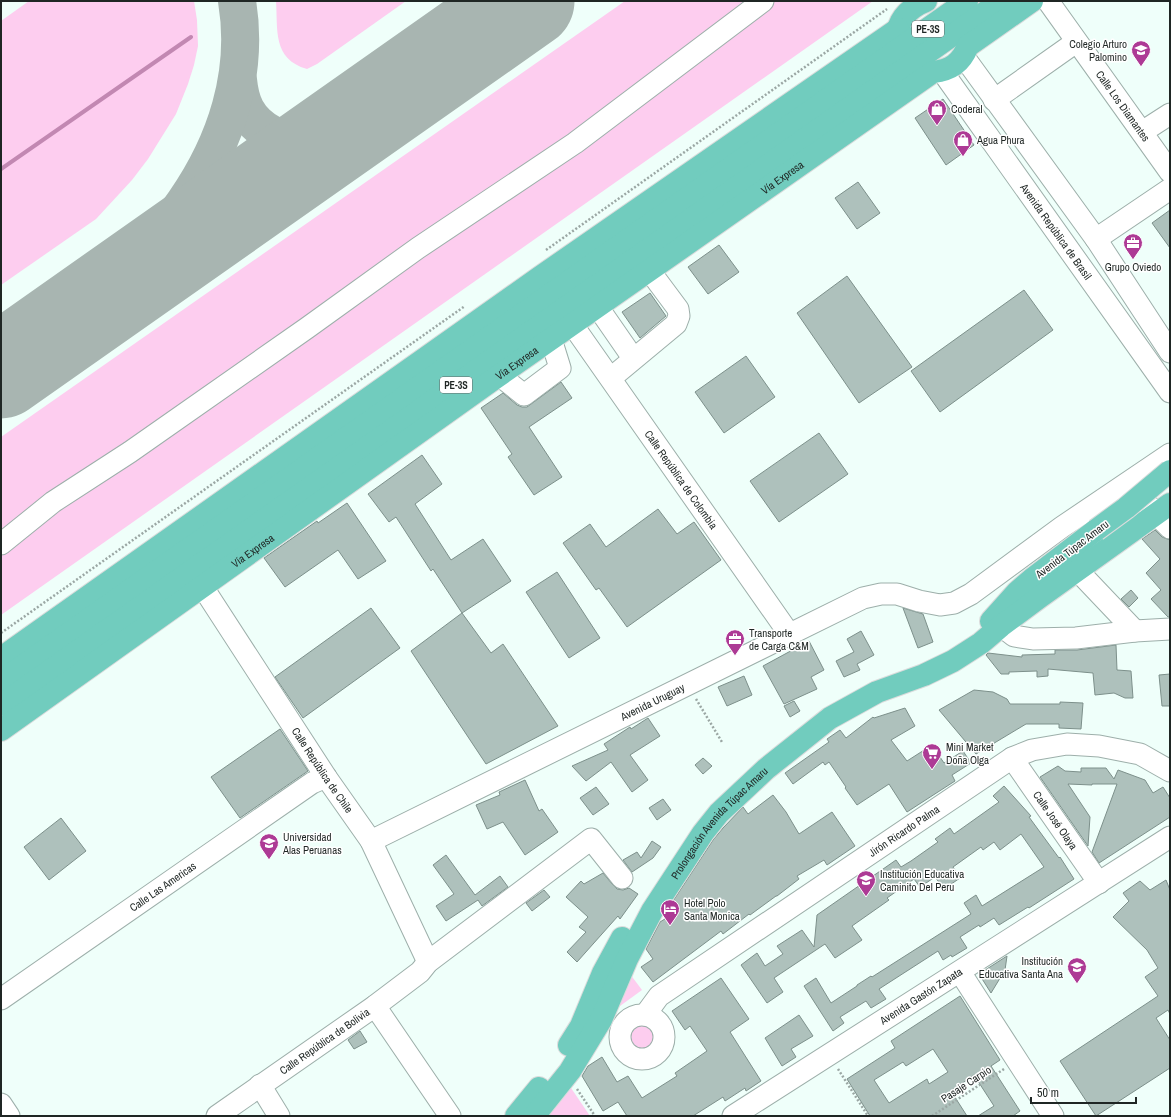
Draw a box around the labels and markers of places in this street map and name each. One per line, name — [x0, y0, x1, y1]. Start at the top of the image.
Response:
place label: Colegio Arturo Palomino — [1069, 37, 1127, 64]
school or university icon: Colegio Arturo Palomino — [1130, 39, 1152, 67]
shop icon: Coderal — [926, 98, 948, 126]
place label: Coderal — [951, 102, 983, 116]
shop icon: Agua Phura — [952, 129, 974, 157]
place label: Agua Phura — [976, 133, 1025, 147]
office icon: Grupo Oviedo — [1122, 232, 1144, 260]
place label: Grupo Oviedo — [1105, 260, 1161, 274]
place label: Transporte de Carga C&M — [749, 626, 809, 653]
office icon: Transporte de Carga C&M — [724, 628, 746, 656]
place label: Mini Market Doña Olga — [946, 740, 994, 767]
supermarket icon: Mini Market Doña Olga — [921, 742, 943, 770]
place label: Universidad Alas Peruanas — [282, 830, 342, 857]
school or university icon: Universidad Alas Peruanas — [258, 832, 280, 860]
place label: Institución Educativa Caminito Del Peru — [880, 867, 964, 894]
school or university icon: Institución Educativa Caminito Del Peru — [855, 869, 877, 897]
place label: Hotel Polo Santa Monica — [684, 896, 740, 923]
hotel icon: Hotel Polo Santa Monica — [659, 898, 681, 926]
place label: Institución Educativa Santa Ana — [979, 954, 1063, 981]
school or university icon: Institución Educativa Santa Ana — [1066, 956, 1088, 984]

